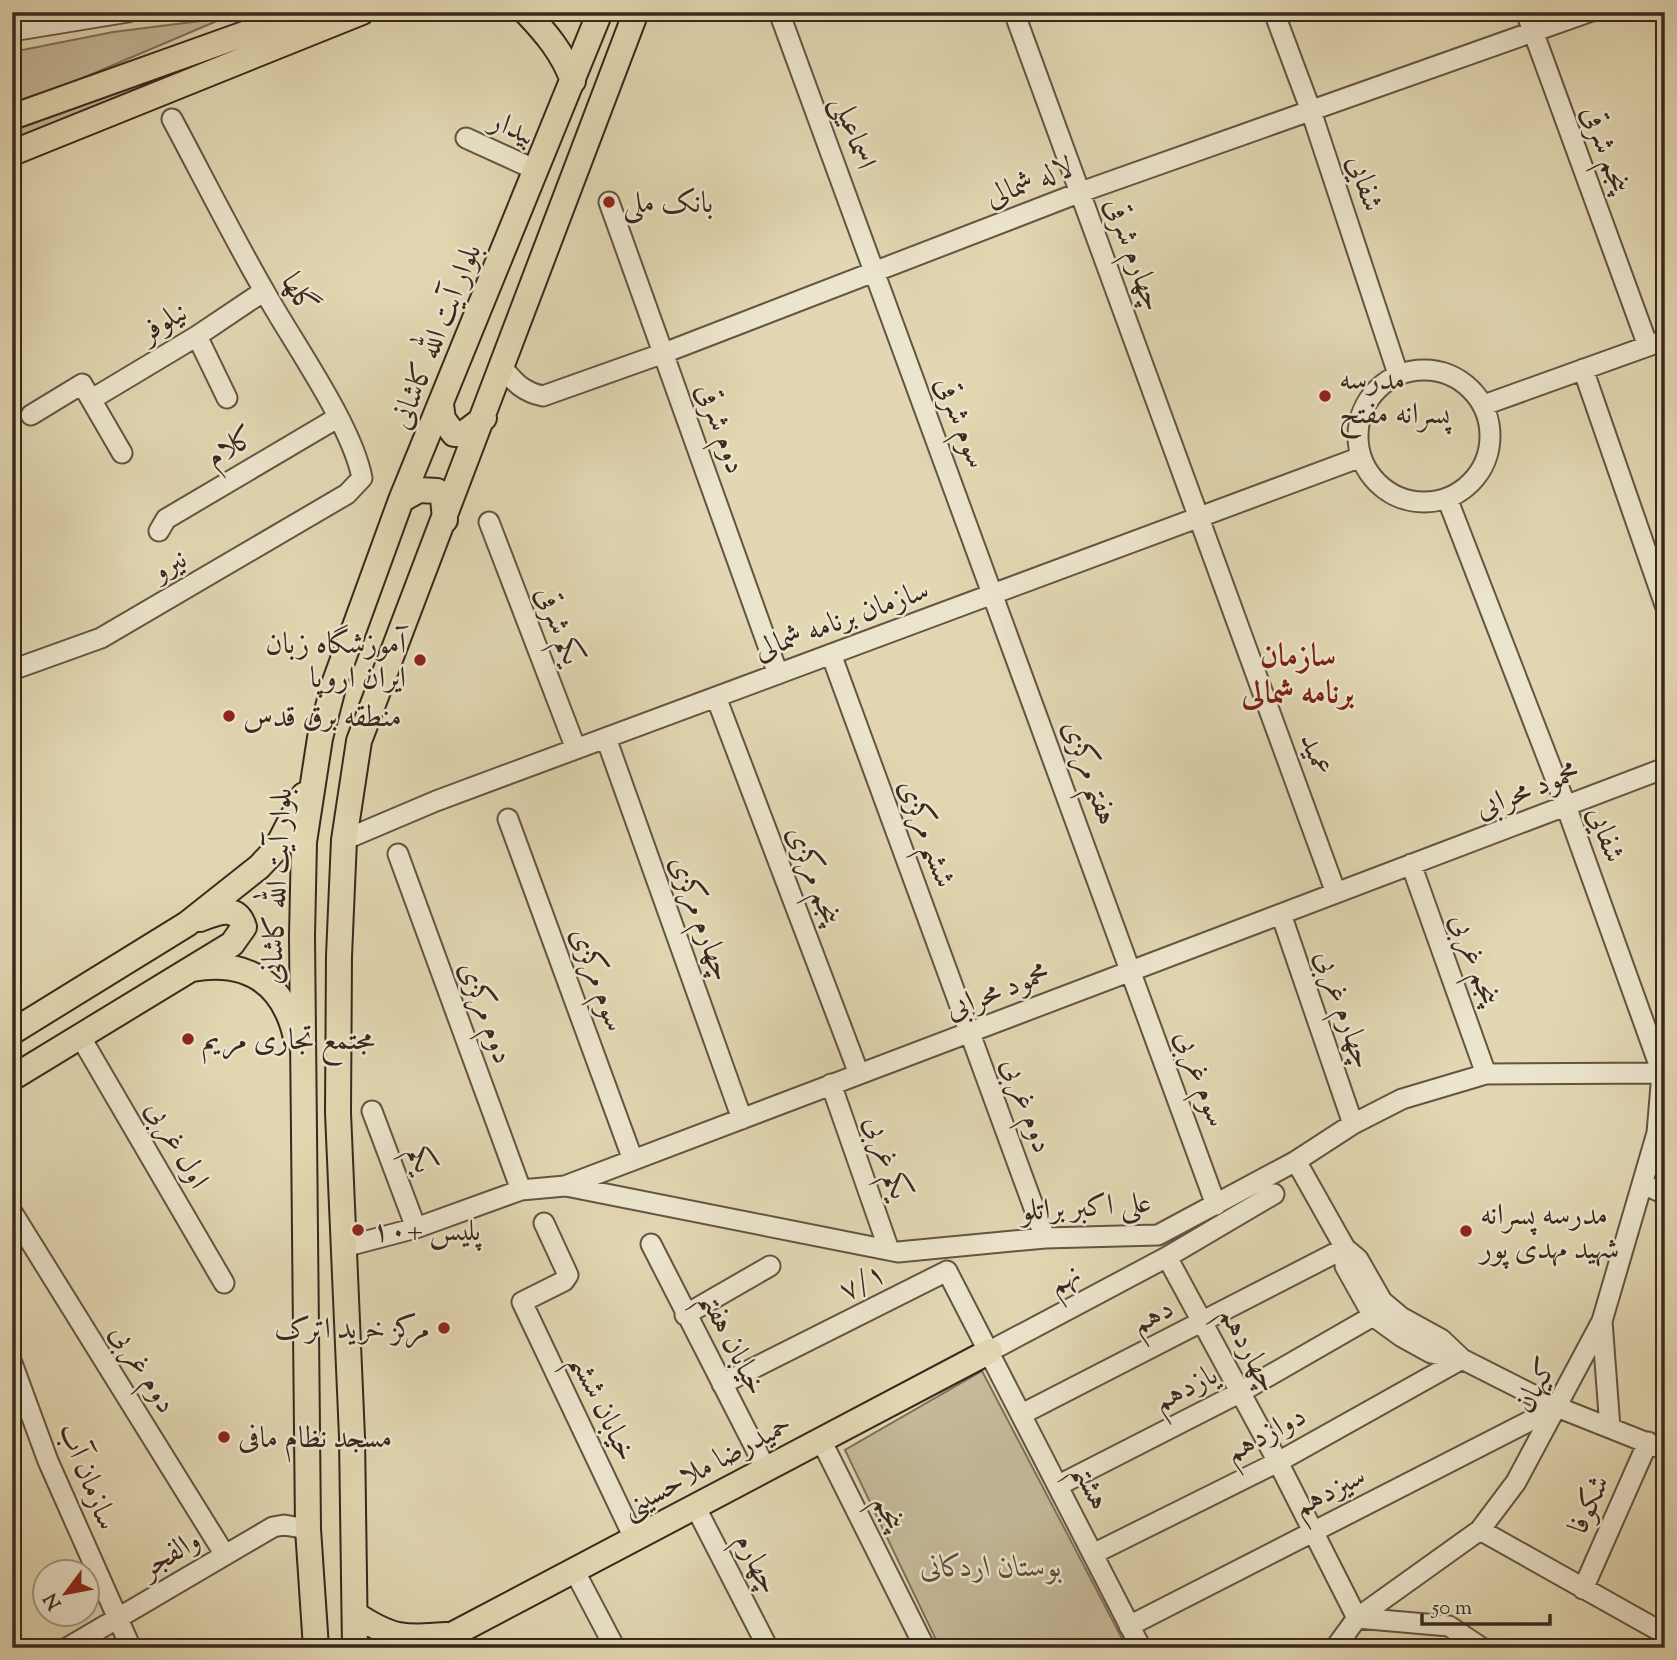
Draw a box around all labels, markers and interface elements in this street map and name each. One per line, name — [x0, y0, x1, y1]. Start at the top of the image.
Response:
street label: اسماعیلی — [819, 90, 886, 176]
street label: بیدار — [480, 99, 541, 158]
street label: پنجم شرقی — [1565, 100, 1641, 203]
street label: لاله شمالی — [980, 147, 1080, 220]
street label: شفایی — [1334, 150, 1393, 218]
place label: بانک ملی — [623, 183, 713, 226]
street label: چهارم شرقی — [1090, 192, 1173, 319]
marker: بانک ملی — [601, 194, 617, 210]
street label: بلوار آیت الله کاشانی — [377, 236, 494, 436]
street label: گلها — [269, 265, 327, 323]
street label: نیلوفر — [129, 292, 197, 356]
place label: مدرسه پسرانه مفتح — [1339, 360, 1453, 440]
street label: سوم شرقی — [921, 371, 997, 476]
street label: دوم شرقی — [682, 377, 756, 481]
marker: مدرسه پسرانه مفتح — [1317, 388, 1333, 404]
street label: کلام — [198, 417, 265, 481]
street label: نیرو — [142, 539, 196, 595]
street label: سازمان برنامه شمالی — [748, 570, 935, 673]
street label: یکم شرقی — [519, 580, 593, 674]
place label: آموزشگاه زبان ایران اروپا — [265, 624, 409, 701]
district label: سازمان برنامه شمالی — [1241, 635, 1355, 718]
marker: آموزشگاه زبان ایران اروپا — [412, 652, 428, 668]
place label: منطقه برق قدس — [243, 697, 402, 740]
marker: منطقه برق قدس — [221, 708, 237, 724]
street label: هفتم مرکزی — [1045, 714, 1128, 833]
street label: عمید — [1287, 727, 1342, 782]
street label: محمود محرابی — [1469, 752, 1587, 831]
street label: ششم مرکزی — [881, 773, 965, 896]
street label: بلوار آیت الله کاشانی — [248, 787, 305, 986]
street label: شفایی — [1575, 801, 1635, 869]
street label: پنجم مرکزی — [770, 820, 852, 935]
street label: چهارم مرکزی — [655, 850, 742, 989]
street label: پنجم غربی — [1433, 908, 1511, 1016]
street label: سوم مرکزی — [556, 922, 635, 1039]
street label: چهارم غربی — [1300, 945, 1383, 1076]
street label: محمود محرابی — [939, 953, 1057, 1032]
street label: دوم مرکزی — [444, 955, 523, 1071]
place label: مجتمع تجاری مریم — [202, 1020, 375, 1066]
street label: سوم غربی — [1160, 1024, 1237, 1134]
marker: مجتمع تجاری مریم — [180, 1031, 196, 1047]
street label: دوم غربی — [987, 1052, 1063, 1160]
street label: اول غربی — [133, 1093, 218, 1198]
street label: یکم غربی — [848, 1110, 920, 1208]
street label: یکم — [391, 1140, 445, 1183]
street label: علی اکبر براتلو — [1016, 1182, 1153, 1235]
place label: مدرسه پسرانه شهید مهدی پور — [1477, 1195, 1619, 1272]
place label: پلیس +۱۰ — [372, 1211, 482, 1254]
marker: پلیس +۱۰ — [350, 1222, 366, 1238]
marker: مدرسه پسرانه شهید مهدی پور — [1458, 1223, 1474, 1239]
street label: ۷/۱ — [832, 1253, 894, 1313]
street label: نهم — [1041, 1254, 1091, 1310]
street label: خیابان هفتم — [683, 1285, 776, 1406]
street label: دهم — [1124, 1288, 1184, 1350]
street label: چهاردهم — [1203, 1299, 1289, 1403]
place label: مرکز خرید اترک — [274, 1309, 430, 1352]
street label: دوم غربی — [96, 1316, 186, 1424]
marker: مرکز خرید اترک — [436, 1320, 452, 1336]
street label: خیابان ششم — [553, 1347, 646, 1472]
street label: کیهان — [1505, 1351, 1570, 1422]
street label: یازدهم — [1146, 1354, 1229, 1427]
street label: دوازدهم — [1218, 1396, 1316, 1478]
street label: حمیدرضا ملاحسینی — [614, 1404, 800, 1530]
street label: سازمان آب — [46, 1417, 128, 1537]
place label: مسجد نظام مافی — [238, 1418, 392, 1463]
marker: مسجد نظام مافی — [216, 1429, 232, 1445]
street label: هشتم — [1055, 1456, 1120, 1520]
street label: سیزدهم — [1286, 1456, 1376, 1532]
street label: شکوفا — [1558, 1469, 1622, 1542]
street label: پنجم — [857, 1487, 916, 1543]
street label: والفجر — [130, 1520, 210, 1592]
street label: چهارم — [720, 1526, 789, 1603]
park label: بوستان اردکانی — [920, 1547, 1062, 1590]
north arrow — [32, 1558, 102, 1628]
scale bar — [1422, 1583, 1549, 1627]
text: N — [38, 1587, 69, 1614]
text: 50 m — [1431, 1594, 1472, 1624]

